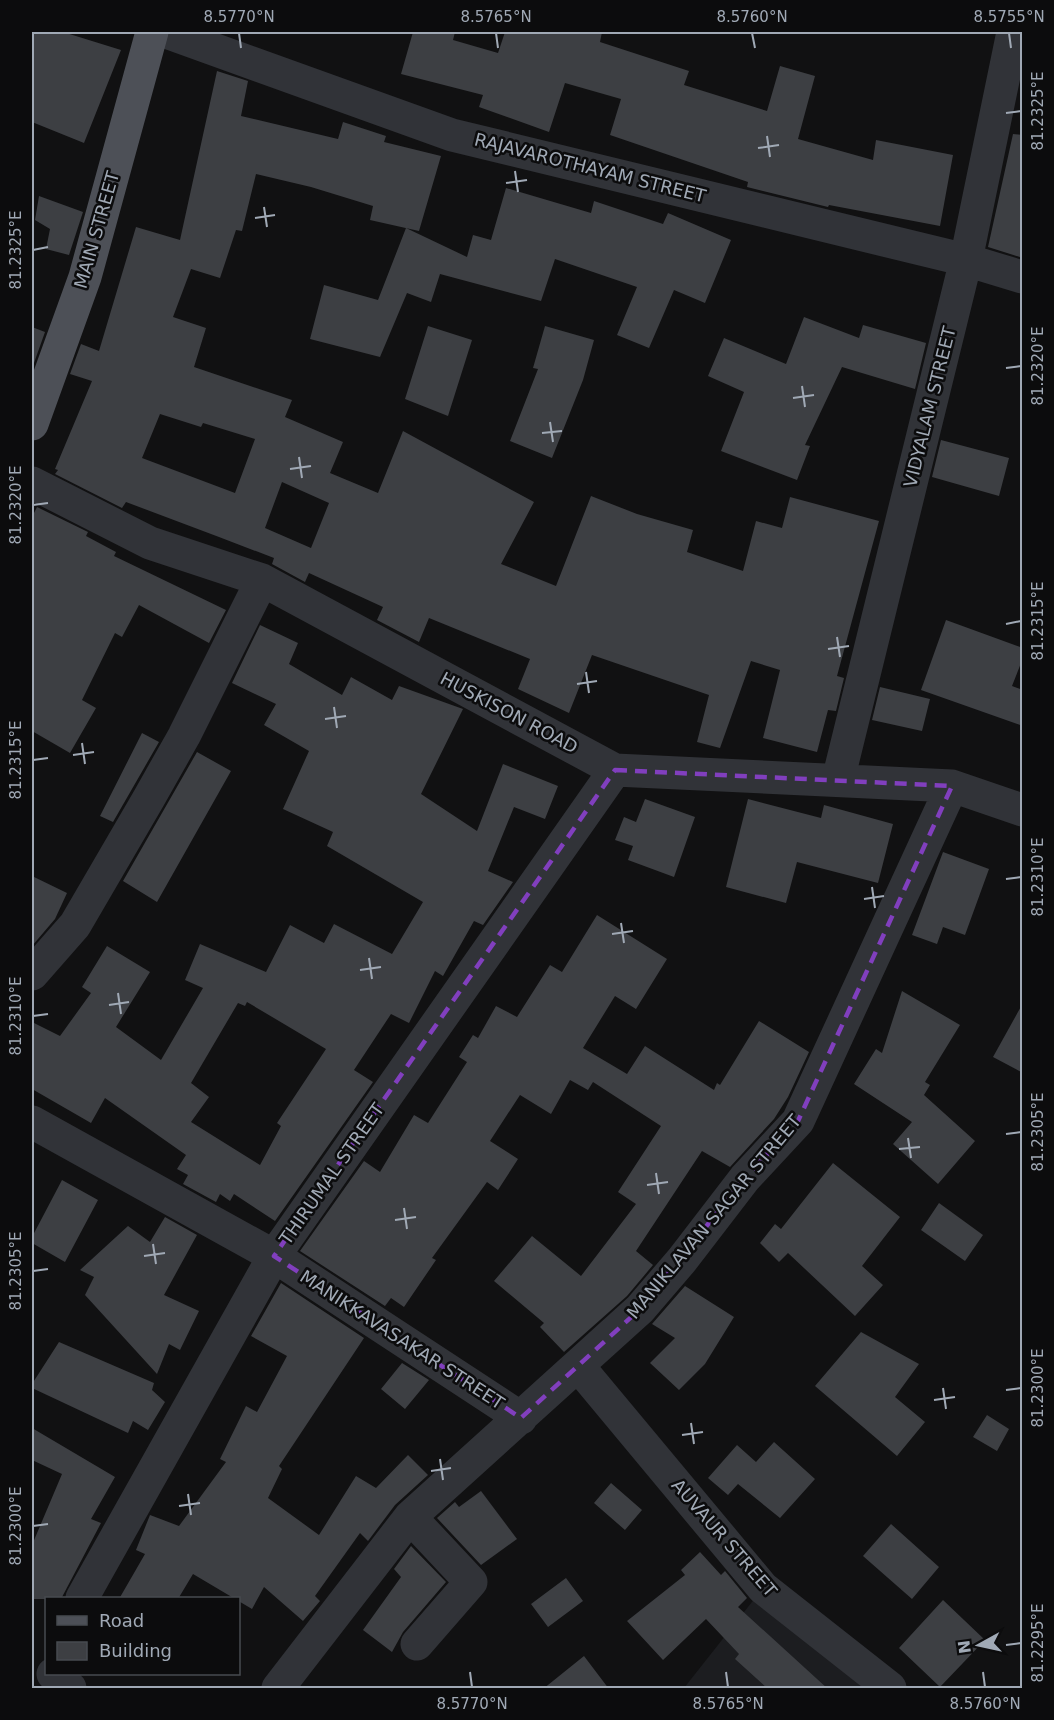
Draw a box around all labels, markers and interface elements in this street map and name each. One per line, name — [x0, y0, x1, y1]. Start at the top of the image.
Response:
text: 8.5770°N — [203, 8, 275, 26]
text: 8.5765°N — [460, 8, 532, 26]
text: 8.5760°N — [716, 8, 788, 26]
text: 8.5755°N — [973, 8, 1045, 26]
text: 81.2325°E — [1029, 71, 1047, 151]
street label: RAJAVAROTHAYAM STREET — [472, 129, 709, 207]
street label: MAIN STREET — [70, 168, 124, 291]
text: 81.2325°E — [7, 210, 25, 290]
street label: VIDYALAM STREET — [899, 323, 960, 490]
text: 81.2320°E — [1029, 326, 1047, 406]
text: 81.2320°E — [7, 465, 25, 545]
text: 81.2315°E — [1029, 581, 1047, 661]
street label: HUSKISON ROAD — [437, 667, 582, 758]
text: 81.2315°E — [7, 720, 25, 800]
text: 81.2310°E — [1029, 837, 1047, 917]
text: 81.2310°E — [7, 976, 25, 1056]
text: 81.2305°E — [1029, 1092, 1047, 1172]
street label: THIRUMAL STREET — [274, 1098, 389, 1249]
street label: MANIKLAVAN SAGAR STREET — [622, 1110, 806, 1323]
text: 81.2305°E — [7, 1231, 25, 1311]
street label: MANIKKAVASAKAR STREET — [296, 1266, 509, 1414]
text: 81.2300°E — [1029, 1348, 1047, 1428]
street label: AUVAUR STREET — [668, 1475, 782, 1602]
text: 81.2300°E — [7, 1486, 25, 1566]
legend — [45, 1597, 240, 1675]
text: 81.2295°E — [1029, 1603, 1047, 1683]
text: Road — [99, 1610, 144, 1631]
north arrow — [949, 1615, 1009, 1675]
text: N — [954, 1639, 975, 1655]
text: Building — [99, 1640, 172, 1661]
text: 8.5770°N — [436, 1695, 508, 1713]
text: 8.5765°N — [692, 1695, 764, 1713]
text: 8.5760°N — [949, 1695, 1021, 1713]

